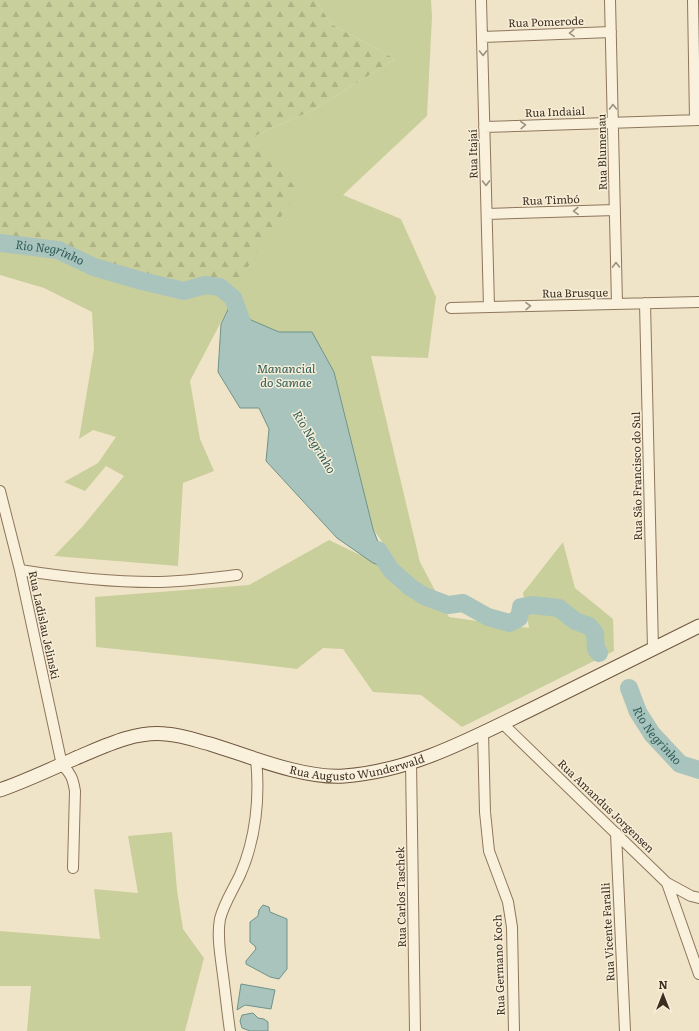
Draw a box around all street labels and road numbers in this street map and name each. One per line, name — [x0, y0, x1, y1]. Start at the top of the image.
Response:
street label: Rua Pomerode — [508, 12, 584, 30]
street label: Rua Indaial — [525, 102, 586, 120]
street label: Rua Blumenau — [592, 114, 610, 190]
street label: Rua Itajaí — [464, 129, 480, 179]
street label: Rua Timbó — [522, 190, 580, 208]
street label: Rua Brusque — [542, 283, 608, 301]
street label: Rua São Francisco do Sul — [627, 411, 645, 541]
street label: Rua Ladislau Jelinski — [26, 569, 64, 681]
street label: Rua Augusto Wunderwald — [288, 749, 427, 783]
street label: Rua Amandus Jorgensen — [555, 755, 659, 856]
street label: Rua Carlos Taschek — [391, 846, 409, 948]
street label: Rua Vicente Faralli — [596, 882, 618, 982]
street label: Rua Germano Koch — [488, 914, 508, 1016]

